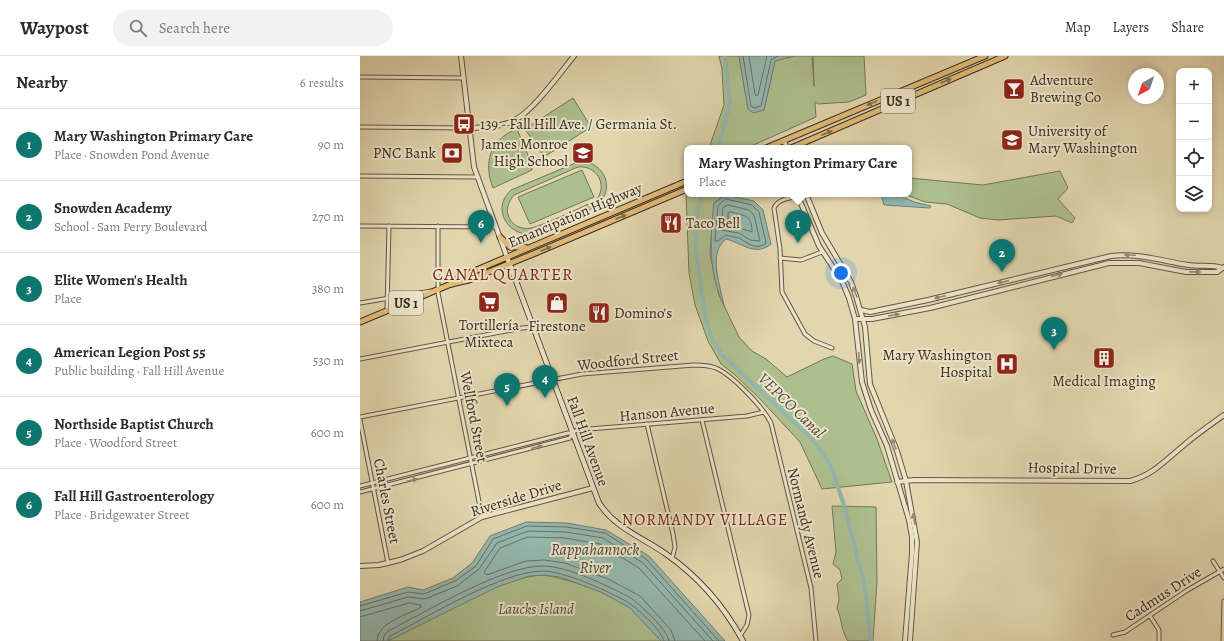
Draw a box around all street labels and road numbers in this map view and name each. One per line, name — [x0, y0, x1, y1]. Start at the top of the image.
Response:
road number: US 1 — [881, 89, 915, 113]
street label: Emancipation Highway — [505, 178, 645, 252]
road number: US 1 — [389, 291, 423, 315]
street label: Woodford Street — [575, 345, 680, 375]
street label: Wellford Street — [455, 369, 493, 464]
street label: Fall Hill Avenue — [562, 393, 614, 489]
street label: Hanson Avenue — [619, 398, 716, 426]
street label: Charles Street — [369, 457, 405, 545]
street label: Hospital Drive — [1027, 457, 1117, 479]
street label: Normandy Avenue — [783, 465, 830, 581]
street label: Riverside Drive — [468, 475, 564, 521]
street label: Cadmus Drive — [1121, 562, 1205, 626]

